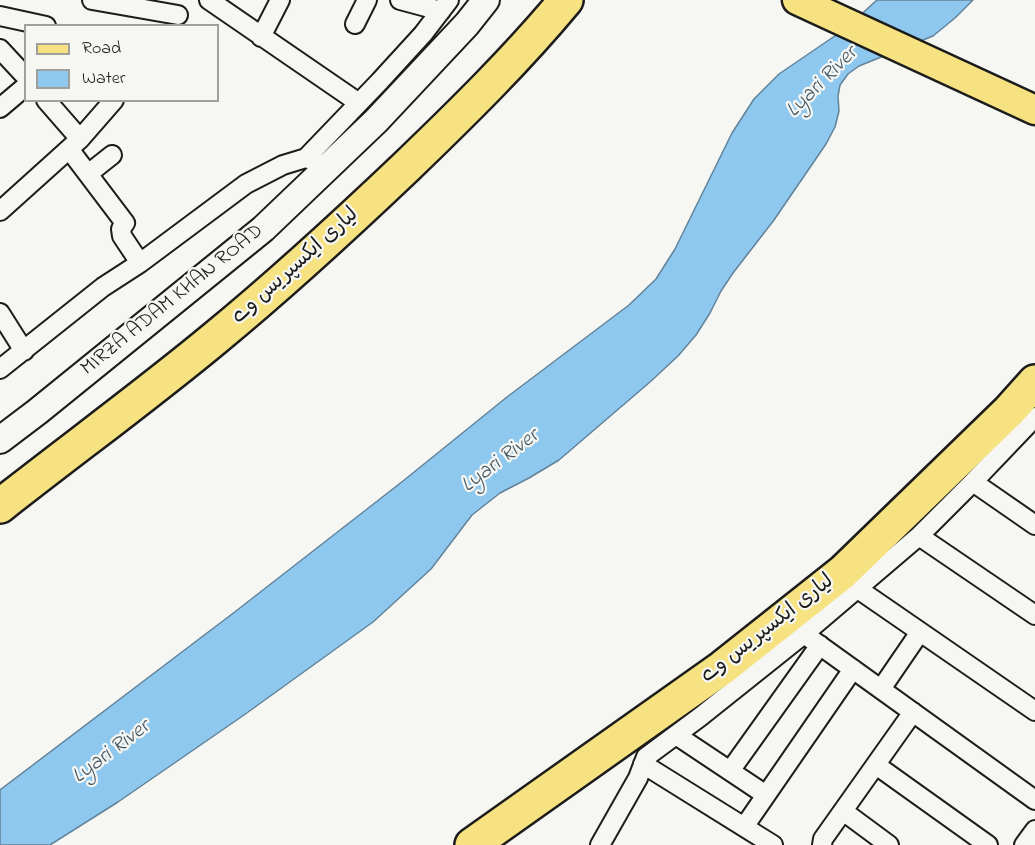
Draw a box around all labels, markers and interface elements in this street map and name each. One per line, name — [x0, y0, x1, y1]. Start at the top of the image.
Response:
legend — [24, 24, 219, 102]
text: Road — [82, 36, 121, 62]
water label: Lyari River — [782, 42, 864, 124]
text: Water — [82, 66, 125, 92]
street label: لیاری ایکسپریس وے — [227, 203, 365, 331]
street label: MIRZA ADAM KHAN ROAD — [77, 220, 269, 382]
water label: Lyari River — [457, 424, 545, 500]
street label: لیاری ایکسپریس وے — [696, 570, 840, 690]
water label: Lyari River — [68, 715, 156, 791]

